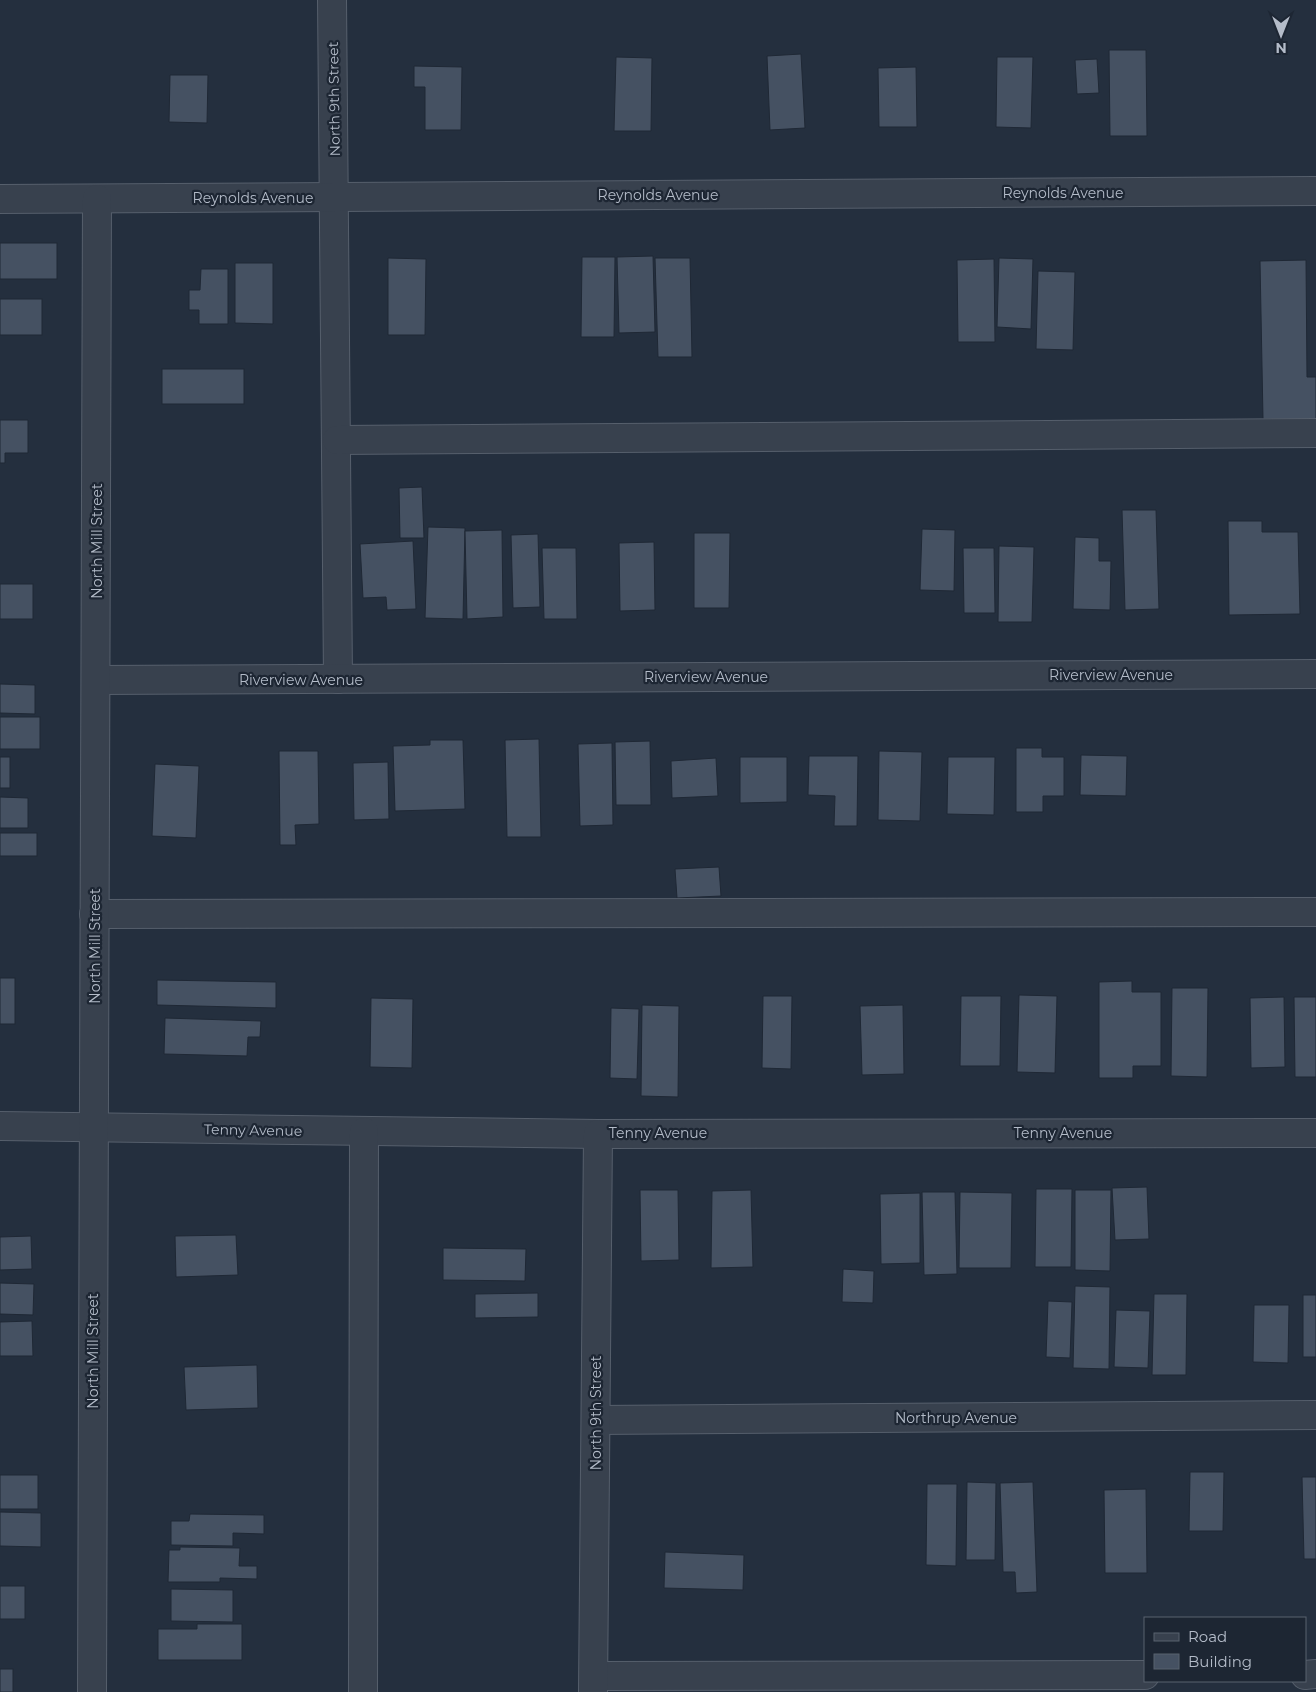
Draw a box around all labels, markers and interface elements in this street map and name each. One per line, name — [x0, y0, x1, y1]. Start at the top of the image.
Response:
north arrow — [1256, 10, 1306, 60]
text: N — [1275, 39, 1287, 57]
street label: North 9th Street — [324, 41, 344, 156]
street label: Reynolds Avenue — [1003, 184, 1123, 202]
street label: Reynolds Avenue — [598, 186, 718, 204]
street label: Reynolds Avenue — [193, 189, 313, 207]
street label: North Mill Street — [88, 483, 106, 599]
street label: Riverview Avenue — [1049, 666, 1173, 684]
street label: Riverview Avenue — [644, 668, 768, 686]
street label: Riverview Avenue — [239, 671, 363, 689]
street label: North Mill Street — [86, 888, 104, 1004]
street label: Tenny Avenue — [204, 1120, 302, 1140]
street label: Tenny Avenue — [609, 1124, 707, 1142]
street label: Tenny Avenue — [1014, 1124, 1112, 1142]
street label: North Mill Street — [84, 1293, 102, 1409]
street label: North 9th Street — [587, 1355, 605, 1470]
street label: Northrup Avenue — [895, 1409, 1017, 1427]
legend — [1144, 1617, 1306, 1682]
text: Road — [1188, 1627, 1227, 1646]
text: Building — [1188, 1652, 1252, 1671]

